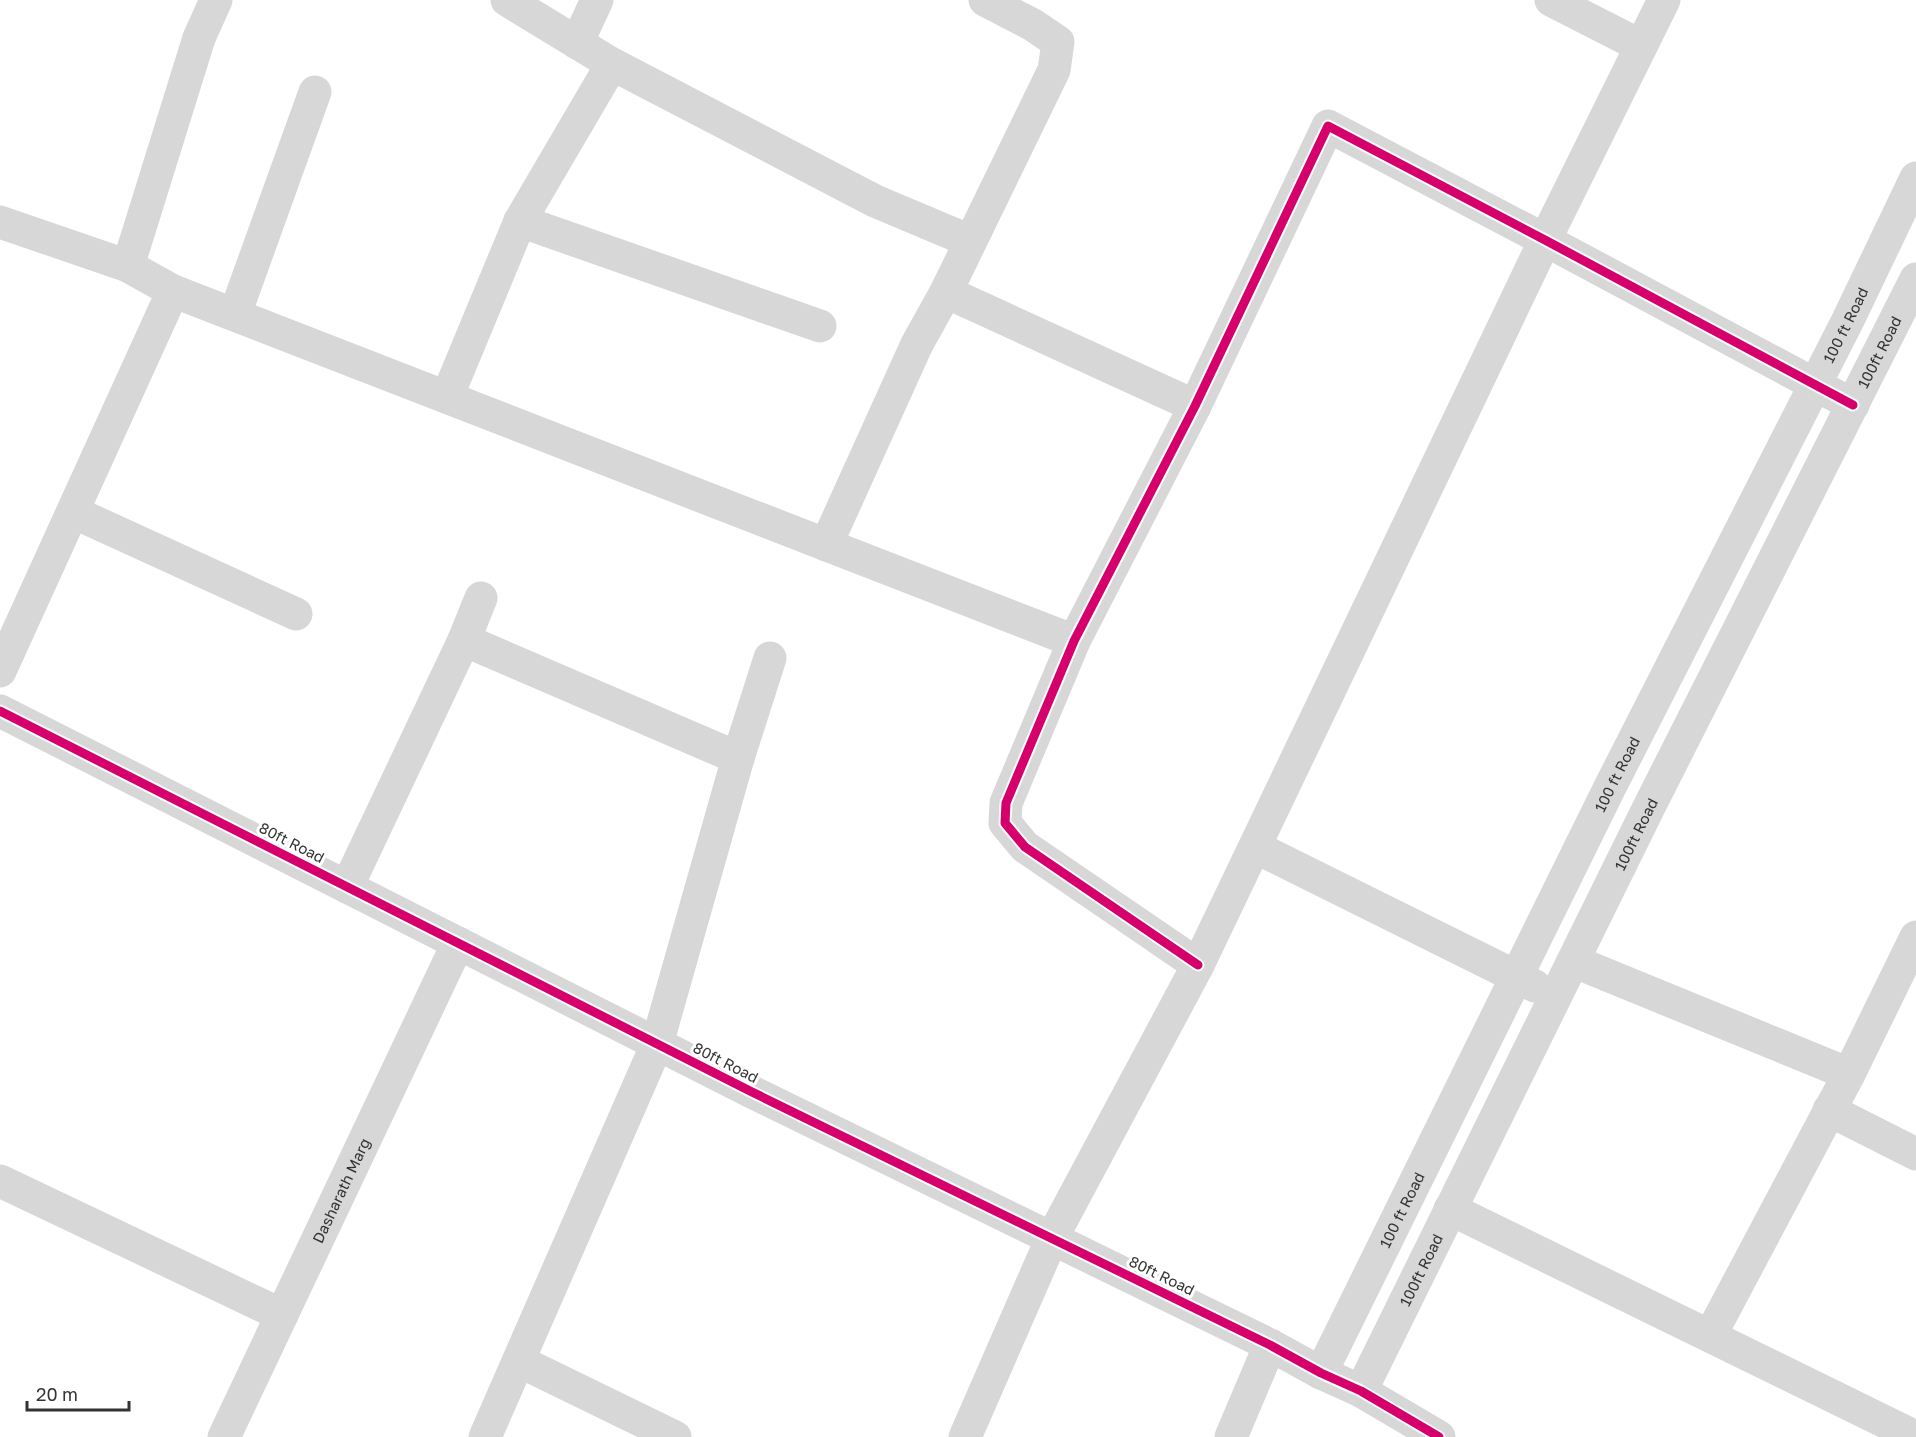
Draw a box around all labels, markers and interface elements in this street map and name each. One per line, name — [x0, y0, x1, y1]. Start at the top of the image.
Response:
street label: 100 ft Road — [1819, 284, 1871, 366]
street label: 100ft Road — [1853, 313, 1905, 391]
street label: 100 ft Road — [1590, 733, 1643, 815]
street label: 100ft Road — [1610, 795, 1661, 873]
street label: 80ft Road — [256, 818, 328, 866]
street label: 80ft Road — [690, 1038, 762, 1086]
street label: Dasharath Marg — [308, 1135, 373, 1246]
street label: 100 ft Road — [1375, 1169, 1428, 1250]
street label: 100ft Road — [1395, 1231, 1446, 1309]
street label: 80ft Road — [1126, 1251, 1198, 1299]
scale bar — [27, 1374, 129, 1412]
text: 20 m — [36, 1383, 78, 1405]

